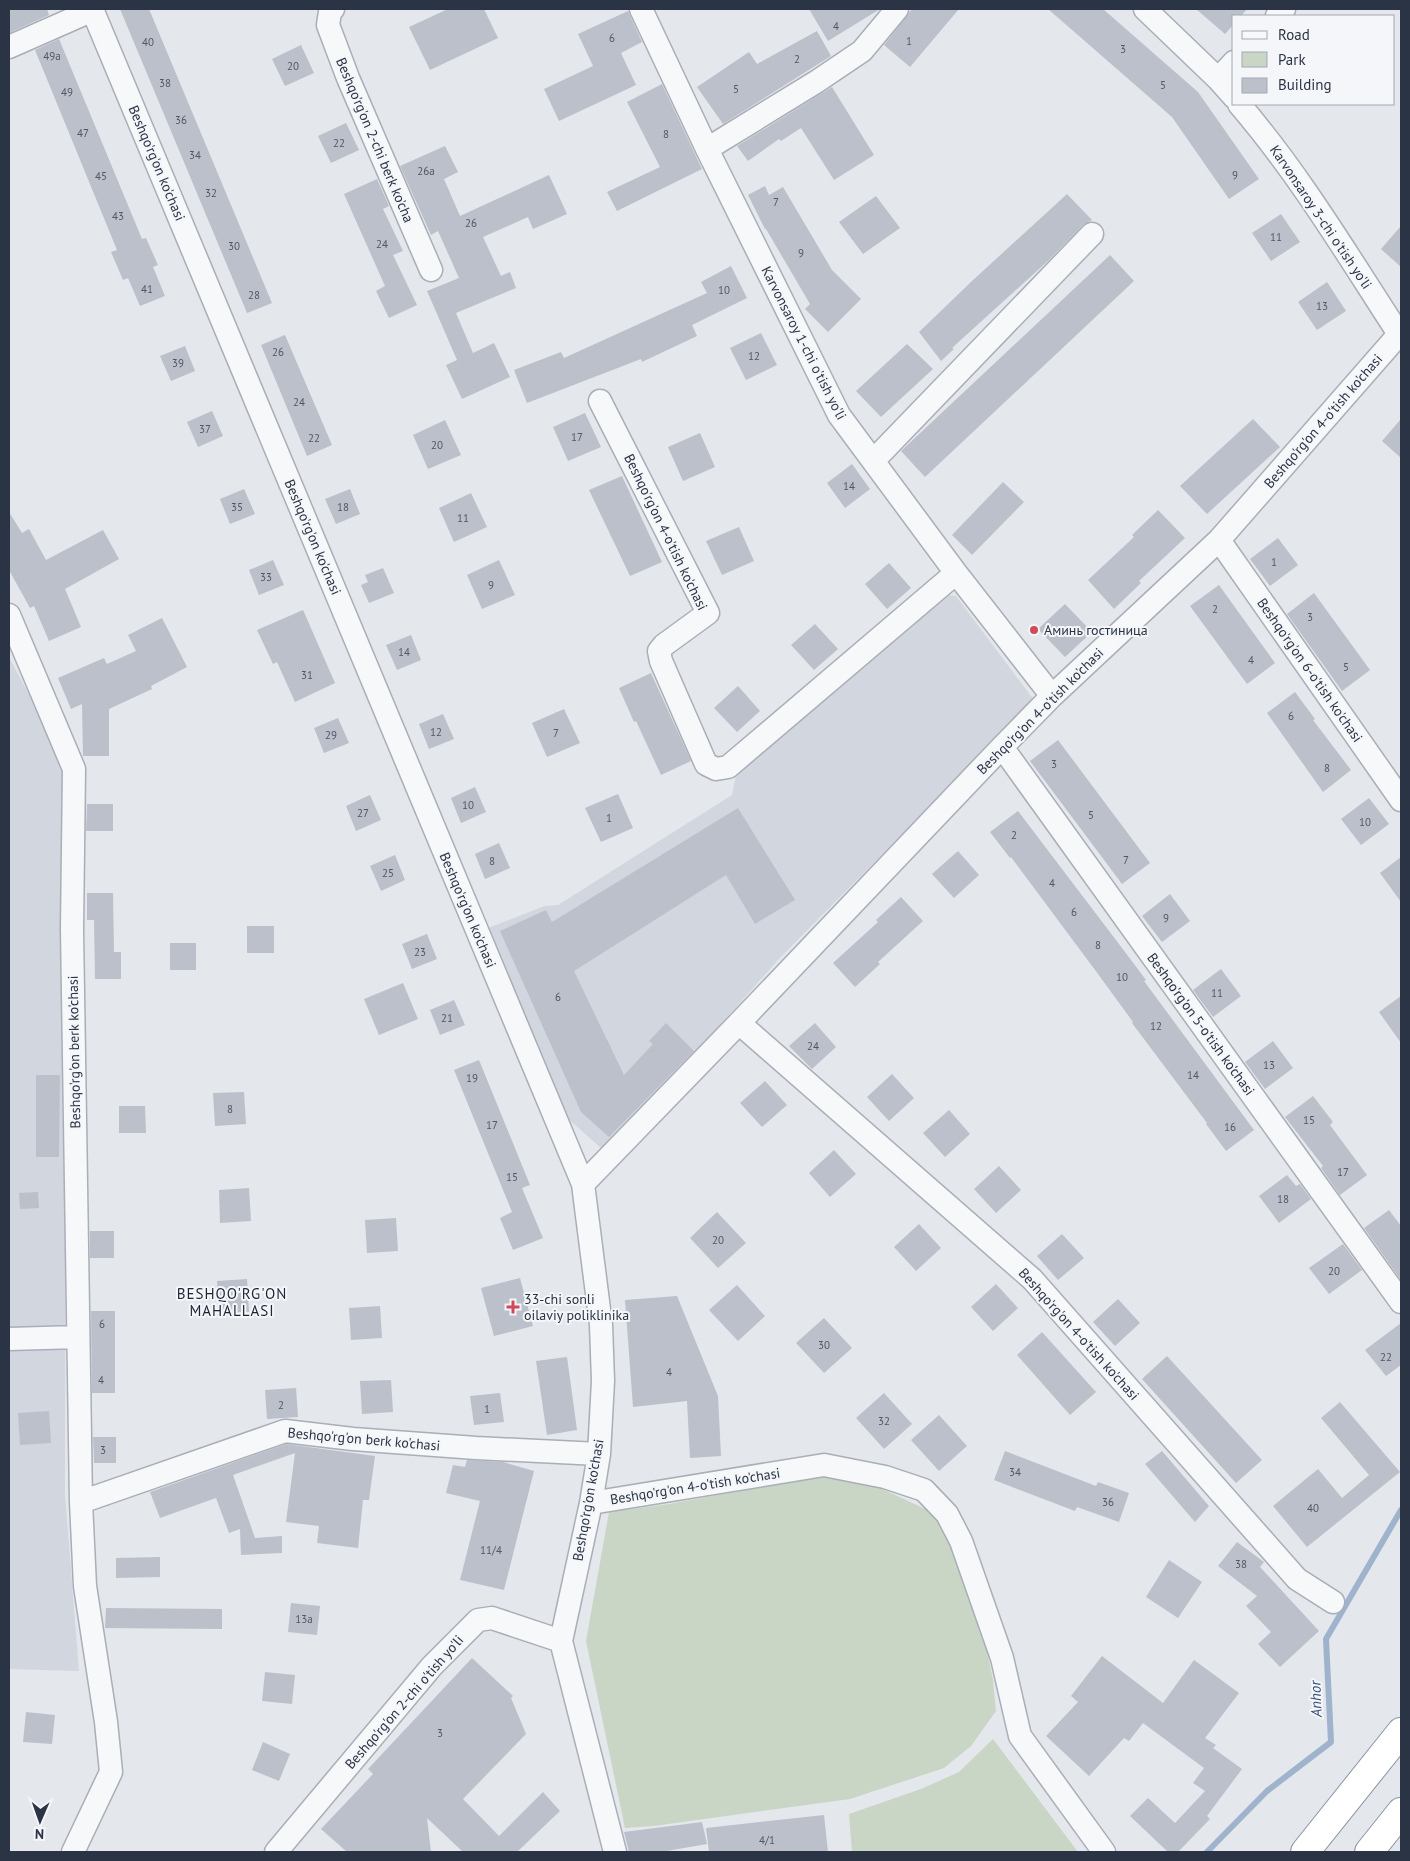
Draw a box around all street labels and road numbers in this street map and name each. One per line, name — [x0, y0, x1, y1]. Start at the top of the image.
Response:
street label: Beshqo'rg'on 2-chi berk ko'cha — [332, 55, 418, 225]
street label: Beshqo'rg'on ko'chasi — [125, 103, 189, 223]
street label: Karvonsaroy 3-chi o'tish yo'li — [1266, 142, 1376, 292]
street label: Karvonsaroy 1-chi o'tish yo'li — [757, 263, 851, 423]
street label: Beshqo'rg'on 4-o'tish ko'chasi — [1260, 350, 1386, 492]
street label: Beshqo'rg'on 4-o'tish ko'chasi — [620, 451, 712, 613]
street label: Beshqo'rg'on ko'chasi — [281, 477, 345, 597]
street label: Beshqo'rg'on 6-o'tish ko'chasi — [1254, 595, 1366, 745]
street label: Beshqo'rg'on 4-o'tish ko'chasi — [973, 644, 1107, 778]
street label: Beshqo'rg'on ko'chasi — [436, 850, 500, 970]
street label: Beshqo'rg'on 5-o'tish ko'chasi — [1143, 949, 1259, 1099]
street label: Beshqo'rg'on berk ko'chasi — [64, 975, 84, 1129]
street label: Beshqo'rg'on 4-o'tish ko'chasi — [1015, 1264, 1143, 1404]
street label: Beshqo'rg'on berk ko'chasi — [287, 1423, 441, 1455]
street label: Beshqo'rg'on ko'chasi — [568, 1438, 608, 1562]
street label: Beshqo'rg'on 4-o'tish ko'chasi — [609, 1464, 781, 1508]
street label: Beshqo'rg'on 2-chi o'tish yo'li — [341, 1631, 467, 1773]

